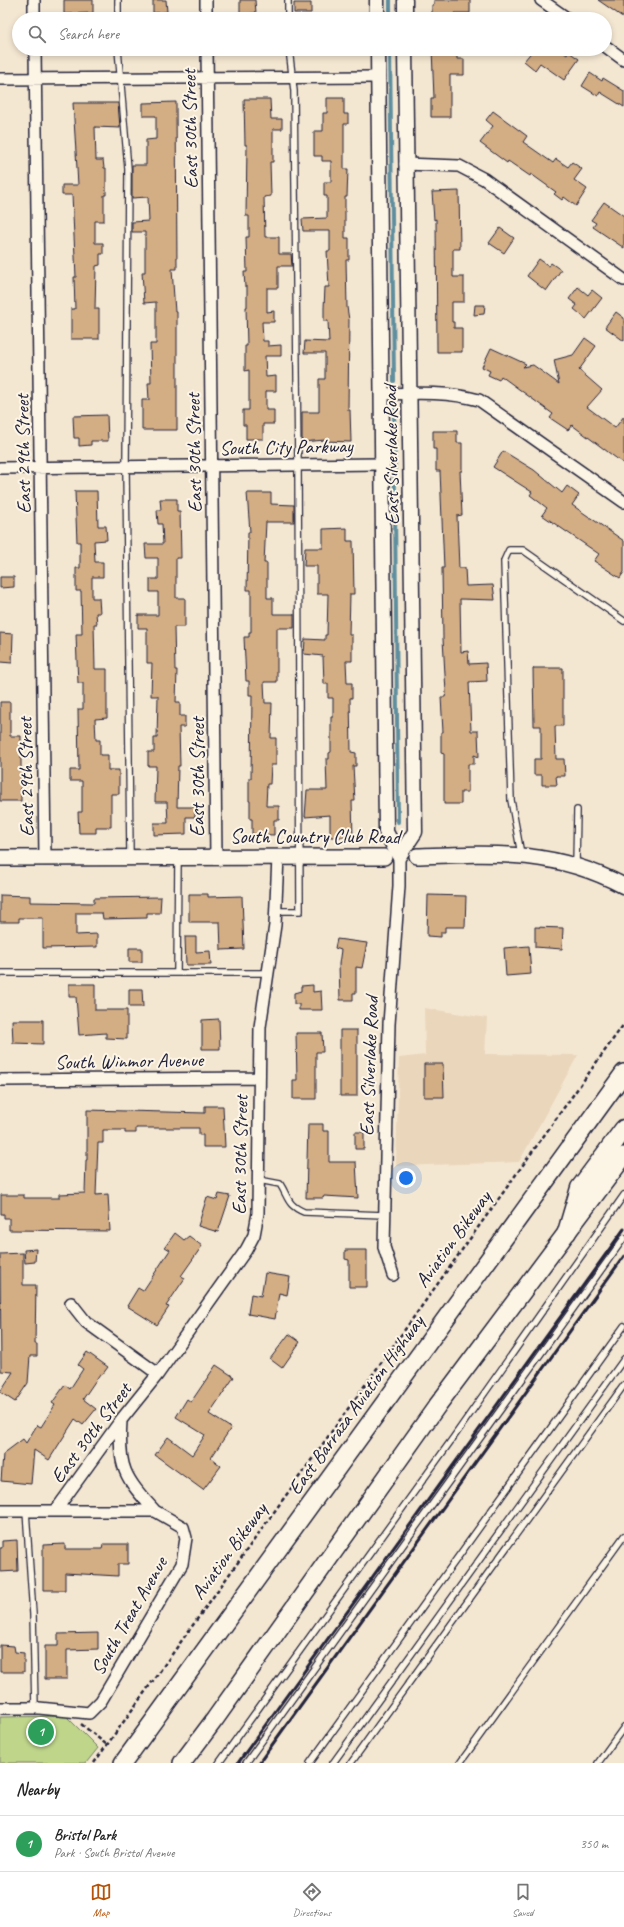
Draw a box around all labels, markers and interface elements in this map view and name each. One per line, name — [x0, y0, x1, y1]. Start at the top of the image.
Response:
search box — [12, 12, 612, 56]
icon: search — [26, 23, 48, 45]
text: Search here — [58, 25, 119, 44]
street label: East 30th Street — [176, 67, 204, 189]
street label: East Silverlake Road — [377, 382, 405, 525]
street label: East 30th Street — [180, 391, 208, 513]
street label: East 29th Street — [9, 392, 37, 514]
street label: South City Parkway — [219, 433, 354, 461]
street label: East 29th Street — [12, 715, 40, 837]
street label: East 30th Street — [185, 715, 210, 837]
street label: South Country Club Road — [230, 824, 403, 849]
street label: East Silverlake Road — [354, 993, 384, 1136]
street label: South Winmor Avenue — [55, 1047, 205, 1075]
street label: East 30th Street — [226, 1093, 254, 1215]
your location — [396, 1168, 416, 1188]
street label: Aviation Bikeway — [409, 1184, 498, 1292]
street label: East Barraza Aviation Highway — [282, 1309, 431, 1500]
street label: East 30th Street — [45, 1376, 138, 1488]
street label: Aviation Bikeway — [185, 1496, 274, 1604]
street label: South Treat Avenue — [85, 1551, 174, 1680]
pin: 1 — [28, 1717, 54, 1747]
text: Nearby — [16, 1779, 59, 1800]
text: Bristol Park — [54, 1826, 116, 1845]
text: 1 — [26, 1836, 32, 1852]
text: 350 m — [580, 1836, 608, 1852]
text: Park · South Bristol Avenue — [54, 1845, 175, 1861]
tab: Map — [90, 1881, 112, 1919]
tab: Directions — [293, 1881, 331, 1919]
tab: Saved — [512, 1881, 534, 1919]

